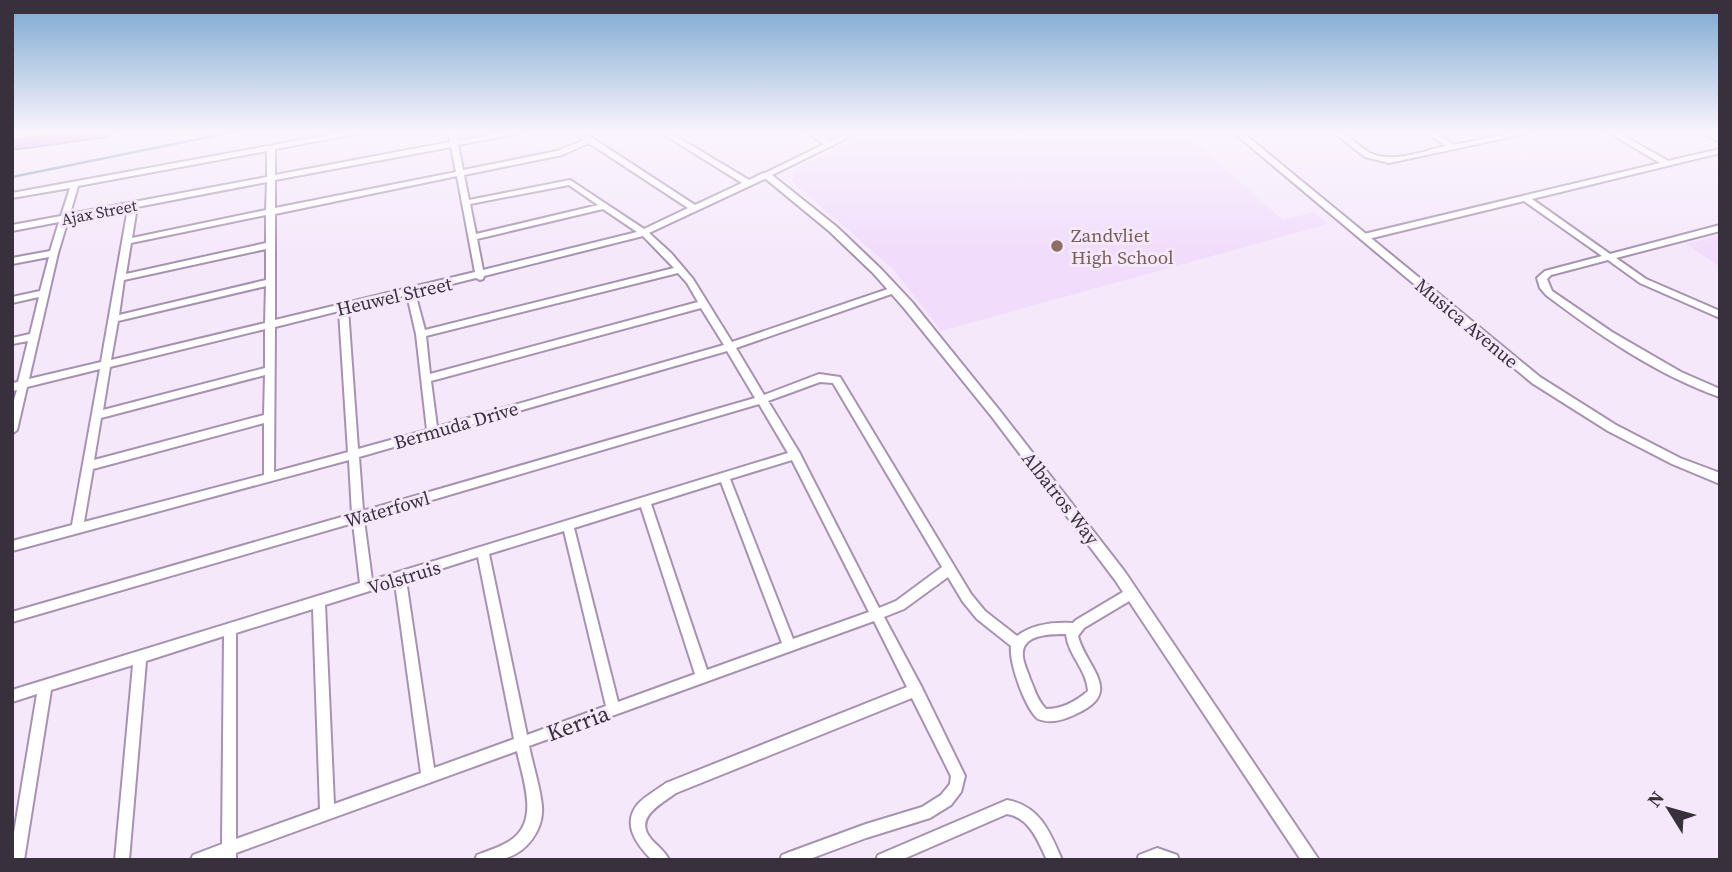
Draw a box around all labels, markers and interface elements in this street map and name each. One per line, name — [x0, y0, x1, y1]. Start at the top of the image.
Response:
street label: Ajax Street — [59, 194, 139, 230]
place label: Zandvliet High School — [1071, 222, 1174, 270]
marker: Zandvliet High School — [1049, 238, 1065, 254]
street label: Heuwel Street — [334, 270, 455, 322]
street label: Musica Avenue — [1410, 272, 1524, 374]
street label: Bermuda Drive — [391, 395, 521, 455]
street label: Albatros Way — [1016, 446, 1106, 550]
street label: Waterfowl — [342, 484, 433, 534]
street label: Volstruis — [364, 554, 444, 600]
street label: Kerria — [542, 697, 614, 749]
north arrow — [1634, 774, 1704, 844]
text: N — [1641, 785, 1670, 812]

